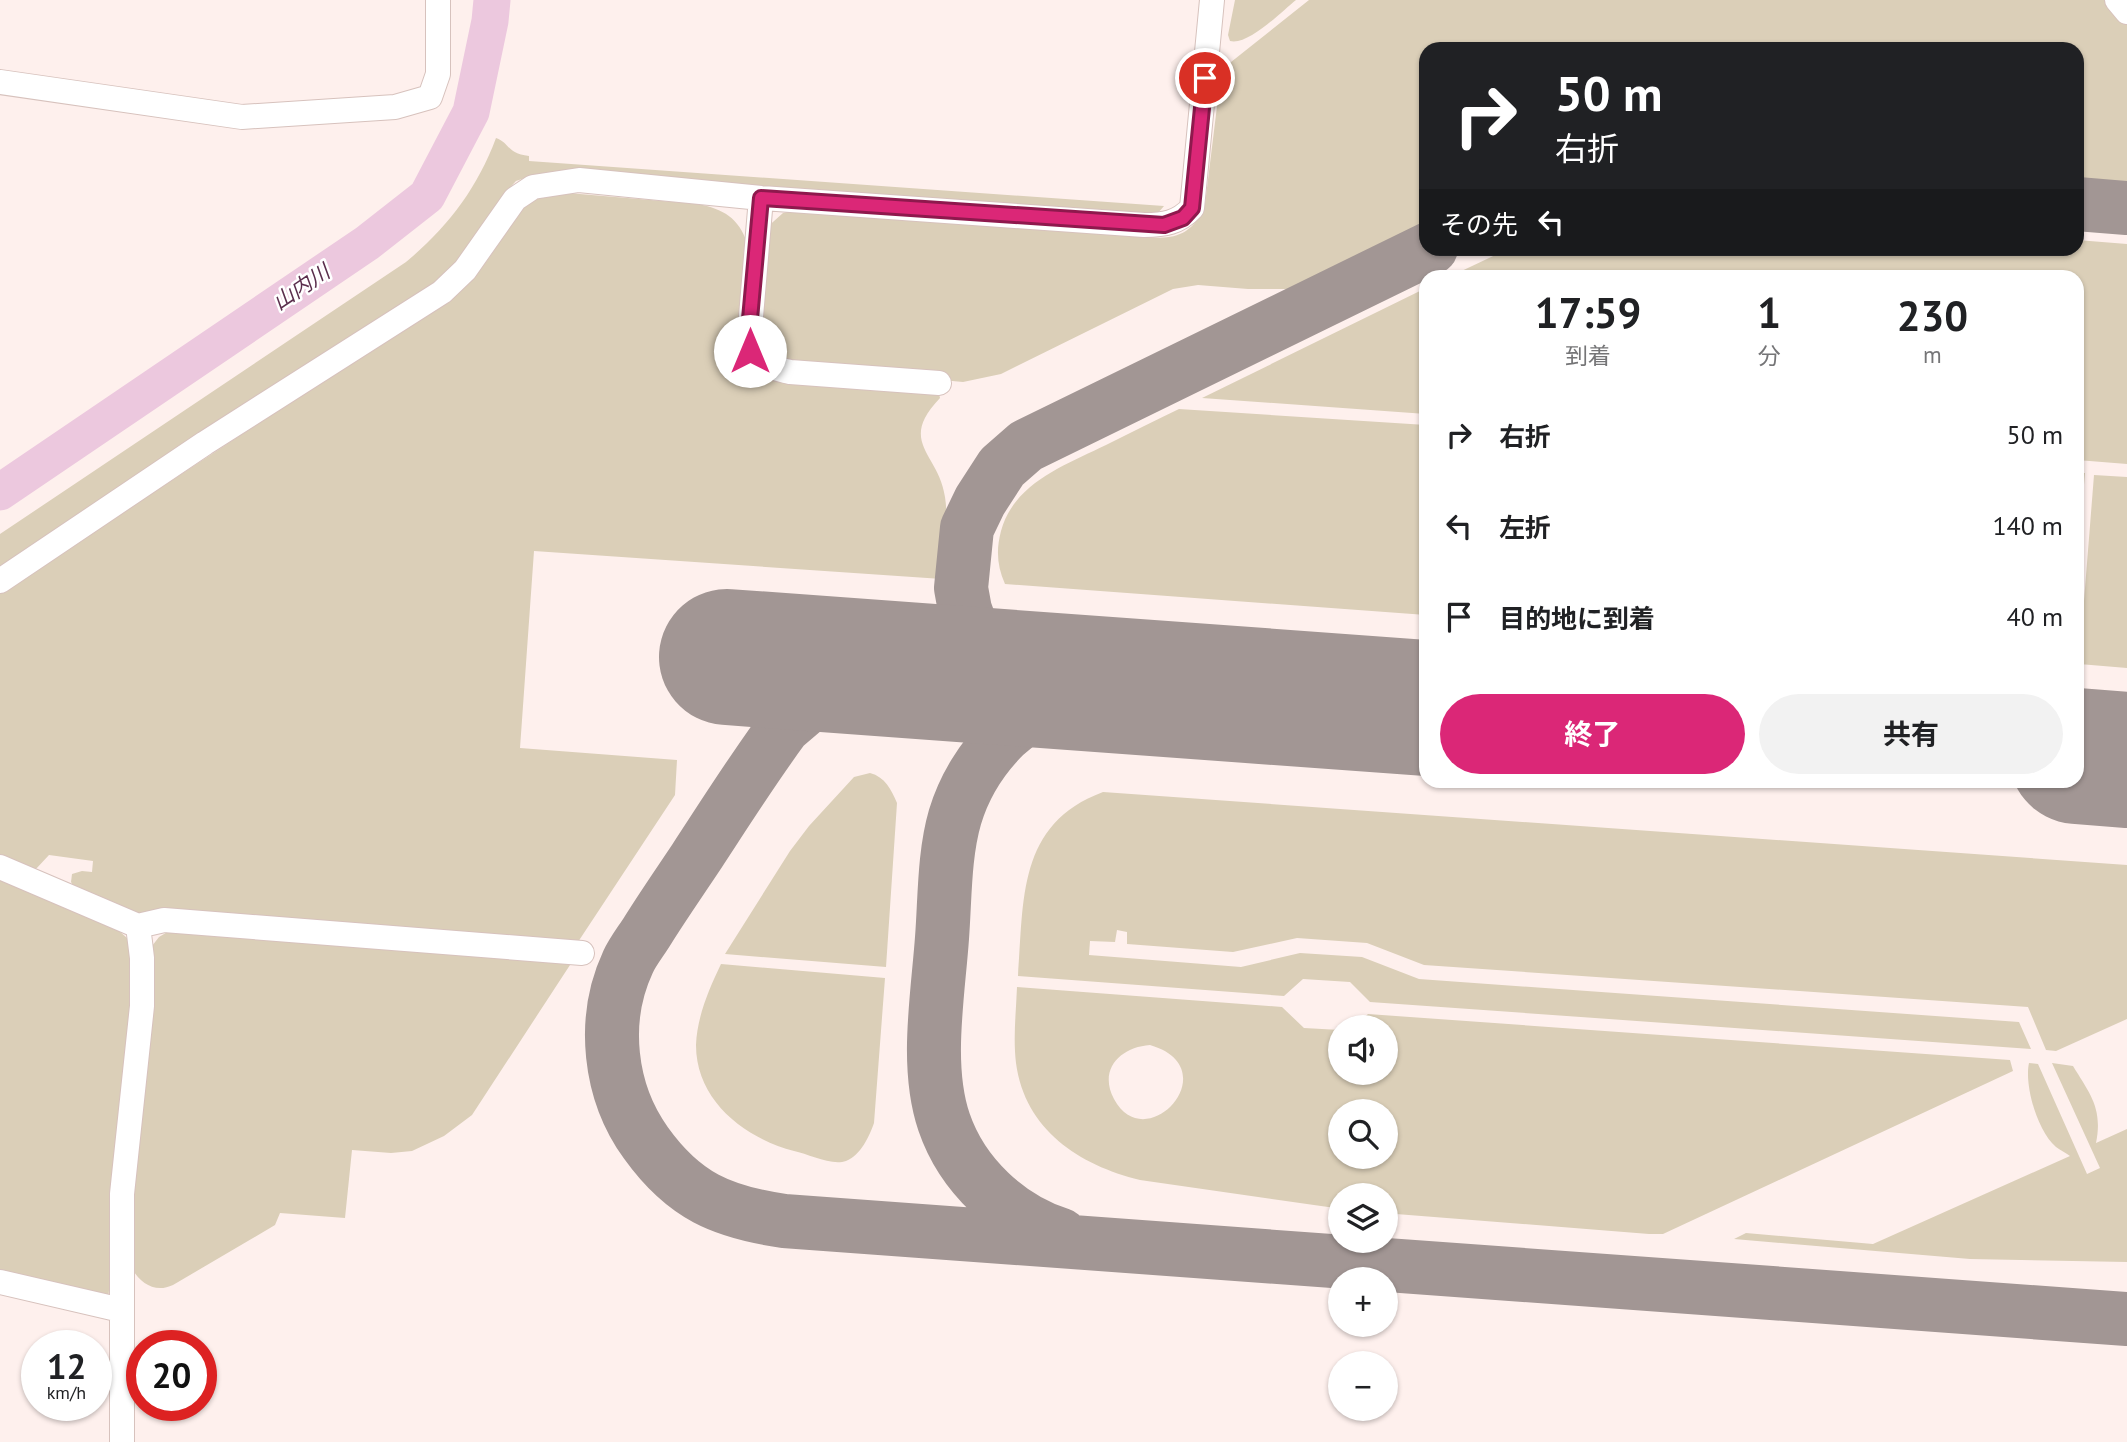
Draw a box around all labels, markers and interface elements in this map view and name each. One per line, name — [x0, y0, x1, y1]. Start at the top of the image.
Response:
pin — [1175, 48, 1235, 108]
icon: arrive — [1186, 59, 1224, 97]
text: 50 m — [1555, 61, 1662, 125]
icon: right — [1440, 70, 1531, 161]
text: 右折 — [1555, 127, 1619, 169]
icon: left — [1532, 203, 1570, 241]
text: その先 — [1440, 208, 1518, 241]
water label: 山内川 — [267, 257, 336, 316]
text: 17:59 — [1535, 285, 1641, 340]
text: 1 — [1757, 285, 1781, 340]
text: 230 — [1897, 288, 1968, 343]
position arrow — [713, 314, 787, 388]
text: m — [1923, 340, 1942, 369]
text: 到着 — [1565, 341, 1611, 370]
text: 分 — [1758, 341, 1781, 370]
icon: right — [1440, 416, 1478, 454]
text: 50 m — [2007, 418, 2063, 451]
text: 右折 — [1499, 420, 1551, 453]
icon: left — [1440, 507, 1478, 545]
text: 140 m — [1992, 509, 2063, 542]
text: 左折 — [1499, 511, 1551, 544]
icon: arrive — [1440, 598, 1478, 636]
text: 40 m — [2007, 600, 2063, 633]
text: 目的地に到着 — [1499, 602, 1655, 635]
button: 終了 — [1440, 694, 1745, 774]
button: 共有 — [1759, 694, 2063, 774]
map controls — [1328, 1015, 1398, 1421]
button: sound — [1328, 1015, 1398, 1085]
button: search — [1328, 1099, 1398, 1169]
button: layers — [1328, 1183, 1398, 1253]
button: + — [1328, 1267, 1398, 1337]
speed limit sign: 20 — [126, 1330, 217, 1421]
text: 12 — [47, 1343, 86, 1389]
button: − — [1328, 1351, 1398, 1421]
text: km/h — [47, 1381, 86, 1404]

